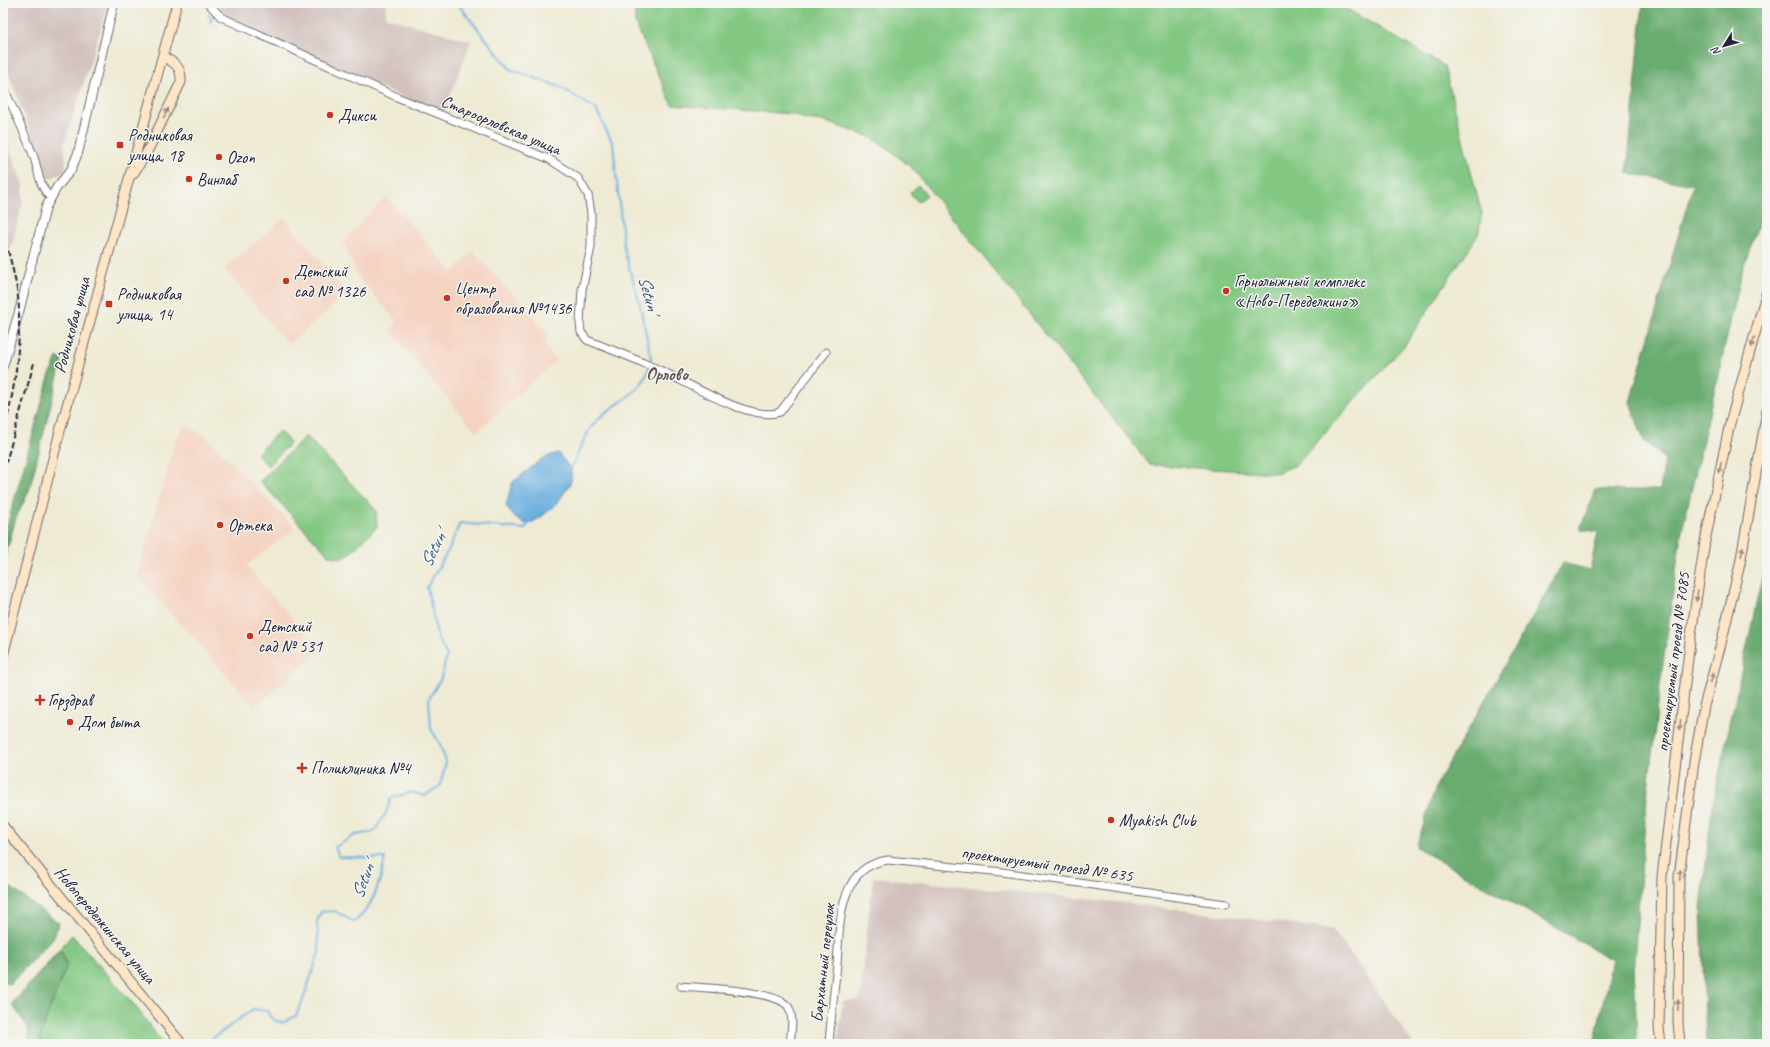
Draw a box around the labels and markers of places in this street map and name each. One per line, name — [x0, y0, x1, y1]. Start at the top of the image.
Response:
place label: Дикси — [338, 105, 377, 126]
marker: Дикси — [325, 110, 335, 120]
place label: Родниковая улица, 18 — [127, 125, 193, 166]
marker: Родниковая улица, 18 — [115, 140, 125, 150]
place label: Ozon — [227, 147, 255, 168]
marker: Ozon — [214, 152, 224, 162]
place label: Винлаб — [197, 169, 240, 190]
marker: Винлаб — [184, 174, 194, 184]
place label: Детский сад № 1326 — [294, 261, 367, 302]
place label: Горнолыжный комплекс «Ново-Переделкино» — [1234, 271, 1366, 312]
marker: Детский сад № 1326 — [281, 276, 291, 286]
place label: Центр образования №1436 — [455, 278, 573, 319]
place label: Родниковая улица, 14 — [116, 284, 182, 325]
marker: Горнолыжный комплекс «Ново-Переделкино» — [1221, 286, 1231, 296]
marker: Центр образования №1436 — [442, 293, 452, 303]
marker: Родниковая улица, 14 — [104, 299, 114, 309]
place label: Ортека — [228, 515, 273, 536]
marker: Ортека — [215, 520, 225, 530]
place label: Детский сад № 531 — [258, 616, 323, 657]
marker: Детский сад № 531 — [245, 631, 255, 641]
place label: Горздрав — [48, 690, 95, 712]
marker: Горздрав — [35, 695, 45, 705]
place label: Дом быта — [78, 712, 141, 733]
marker: Дом быта — [65, 717, 75, 727]
place label: Поликлиника №4 — [311, 758, 413, 779]
marker: Поликлиника №4 — [296, 762, 308, 774]
place label: Myakish Club — [1119, 810, 1197, 831]
marker: Myakish Club — [1106, 815, 1116, 825]

